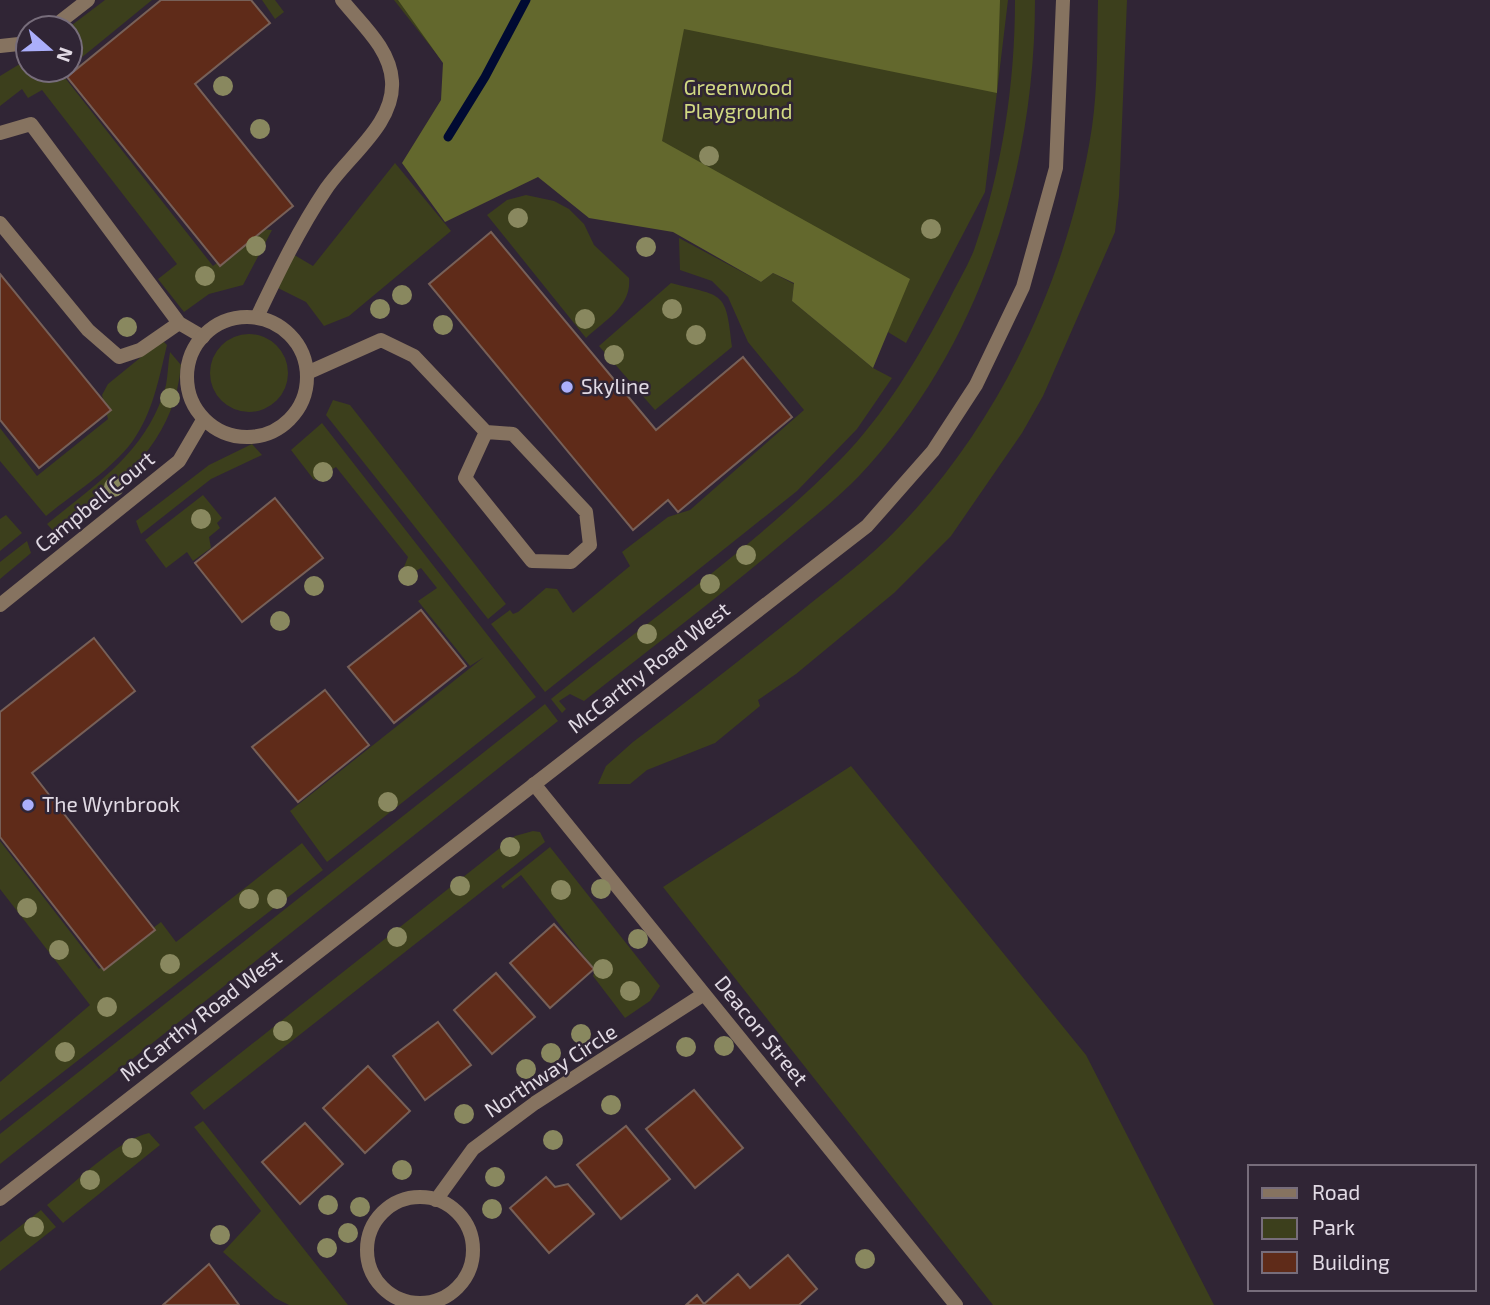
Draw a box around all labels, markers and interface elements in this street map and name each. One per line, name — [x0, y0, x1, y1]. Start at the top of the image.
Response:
north arrow — [14, 14, 84, 84]
text: N — [52, 45, 79, 65]
park label: Greenwood Playground — [683, 74, 793, 123]
place label: Skyline — [581, 373, 650, 398]
marker: Skyline — [559, 379, 575, 395]
street label: Campbell Court — [29, 445, 159, 557]
street label: McCarthy Road West — [562, 596, 734, 738]
place label: The Wynbrook — [42, 791, 180, 816]
marker: The Wynbrook — [20, 797, 36, 813]
street label: McCarthy Road West — [114, 944, 286, 1086]
street label: Deacon Street — [710, 970, 814, 1090]
street label: Northway Circle — [479, 1018, 621, 1122]
legend — [1248, 1165, 1476, 1291]
text: Road — [1312, 1179, 1360, 1204]
text: Park — [1312, 1214, 1355, 1239]
text: Building — [1312, 1249, 1390, 1274]

